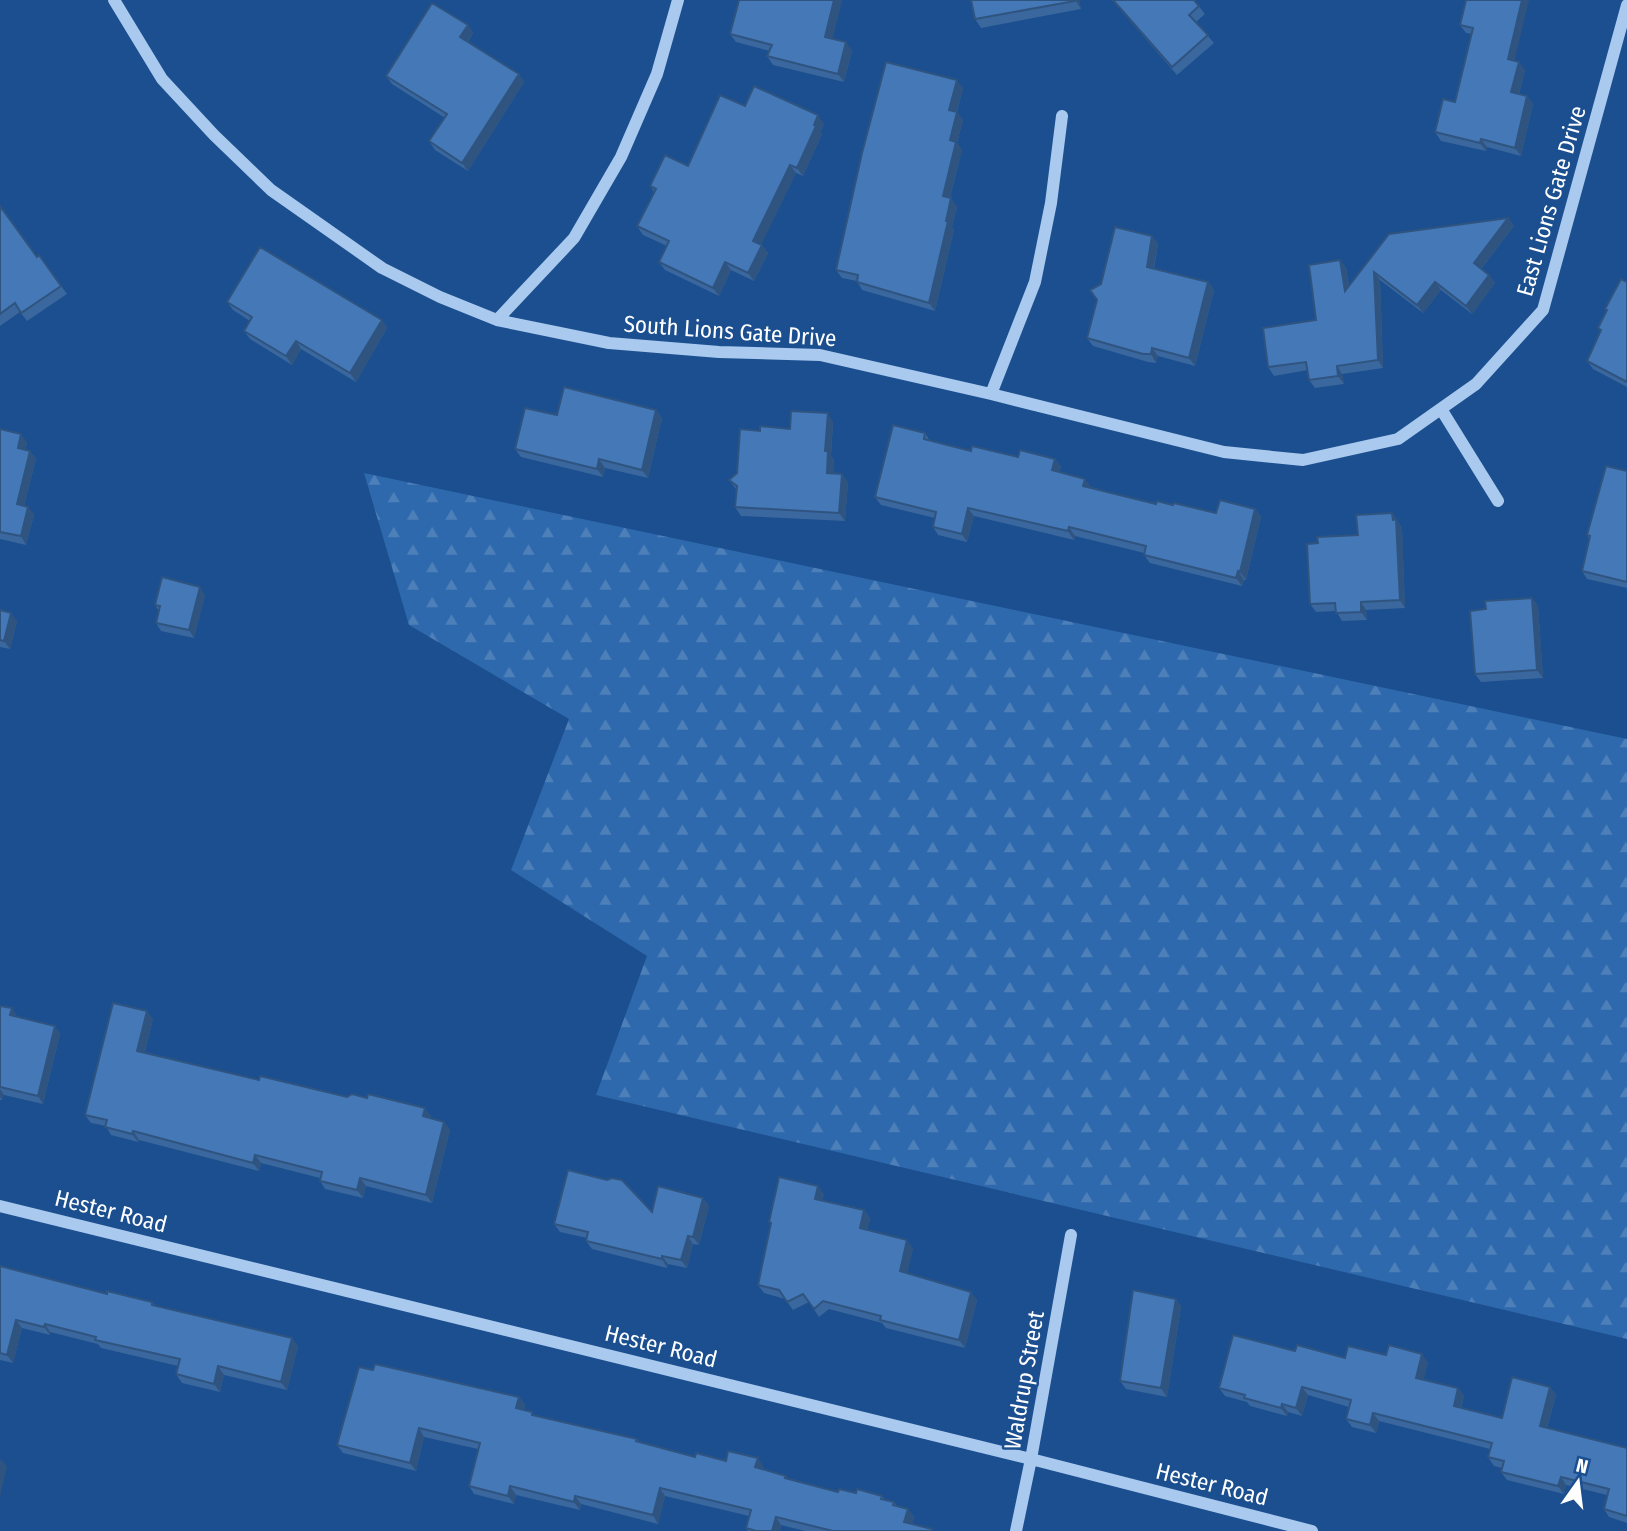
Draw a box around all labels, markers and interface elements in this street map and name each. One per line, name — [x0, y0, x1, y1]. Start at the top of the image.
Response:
street label: East Lions Gate Drive — [1510, 103, 1592, 299]
street label: South Lions Gate Drive — [623, 310, 837, 352]
street label: Hester Road — [52, 1184, 170, 1238]
street label: Waldrup Street — [998, 1308, 1050, 1451]
street label: Hester Road — [602, 1319, 720, 1373]
north arrow — [1543, 1447, 1613, 1517]
text: N — [1574, 1453, 1590, 1479]
street label: Hester Road — [1153, 1457, 1271, 1511]

